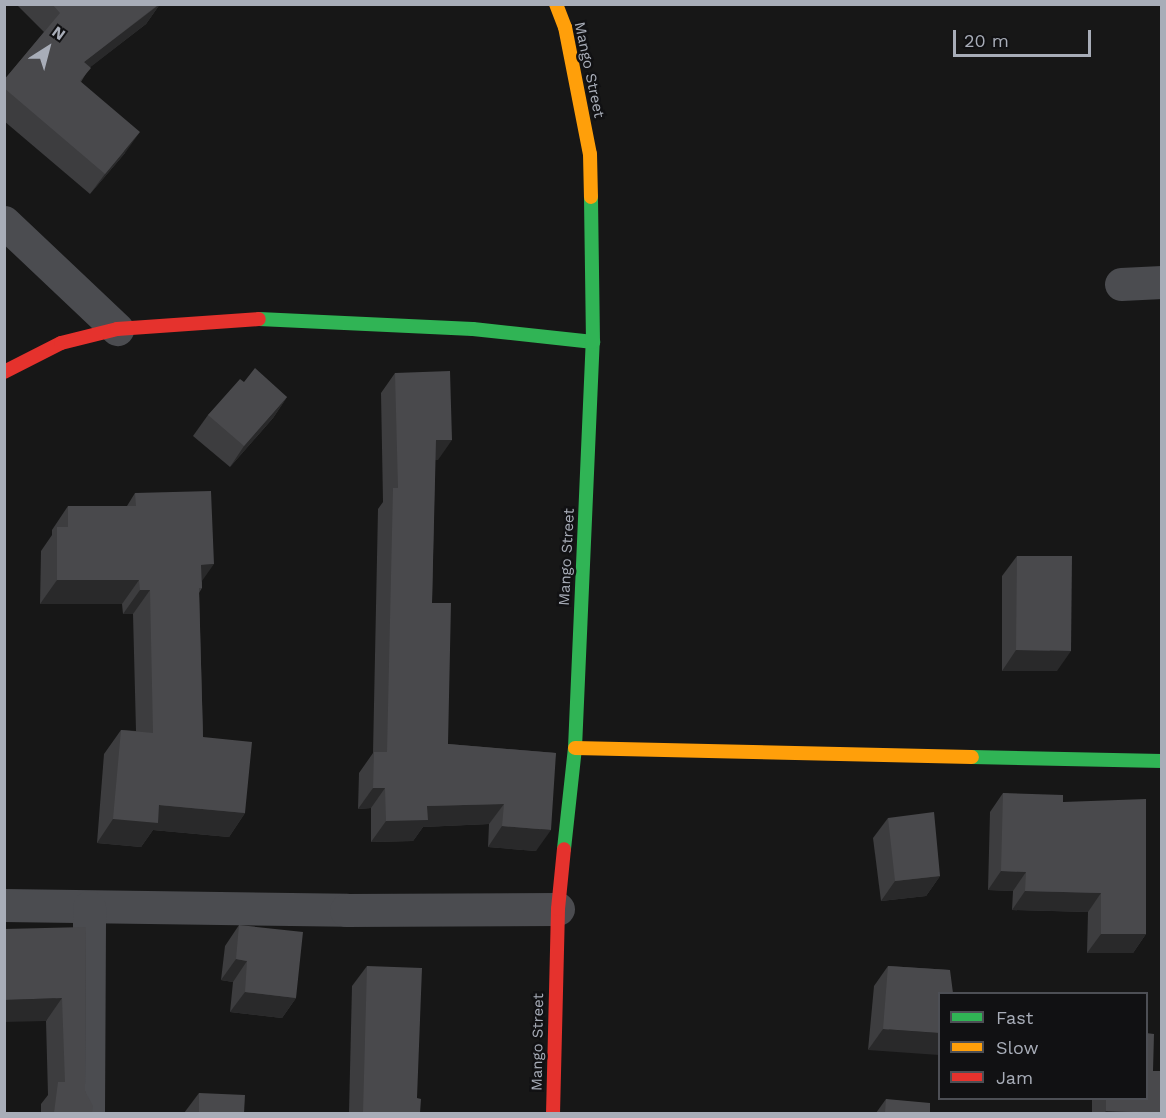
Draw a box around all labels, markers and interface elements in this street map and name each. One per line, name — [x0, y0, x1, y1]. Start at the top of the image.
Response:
north arrow — [18, 18, 78, 78]
scale bar — [956, 18, 1094, 56]
street label: Mango Street — [570, 20, 608, 120]
text: N — [48, 22, 69, 44]
text: 20 m — [964, 30, 1009, 51]
street label: Mango Street — [555, 508, 579, 606]
legend — [938, 992, 1148, 1100]
street label: Mango Street — [528, 993, 548, 1091]
text: Fast — [996, 1007, 1033, 1028]
text: Slow — [996, 1037, 1039, 1058]
text: Jam — [996, 1067, 1033, 1088]

